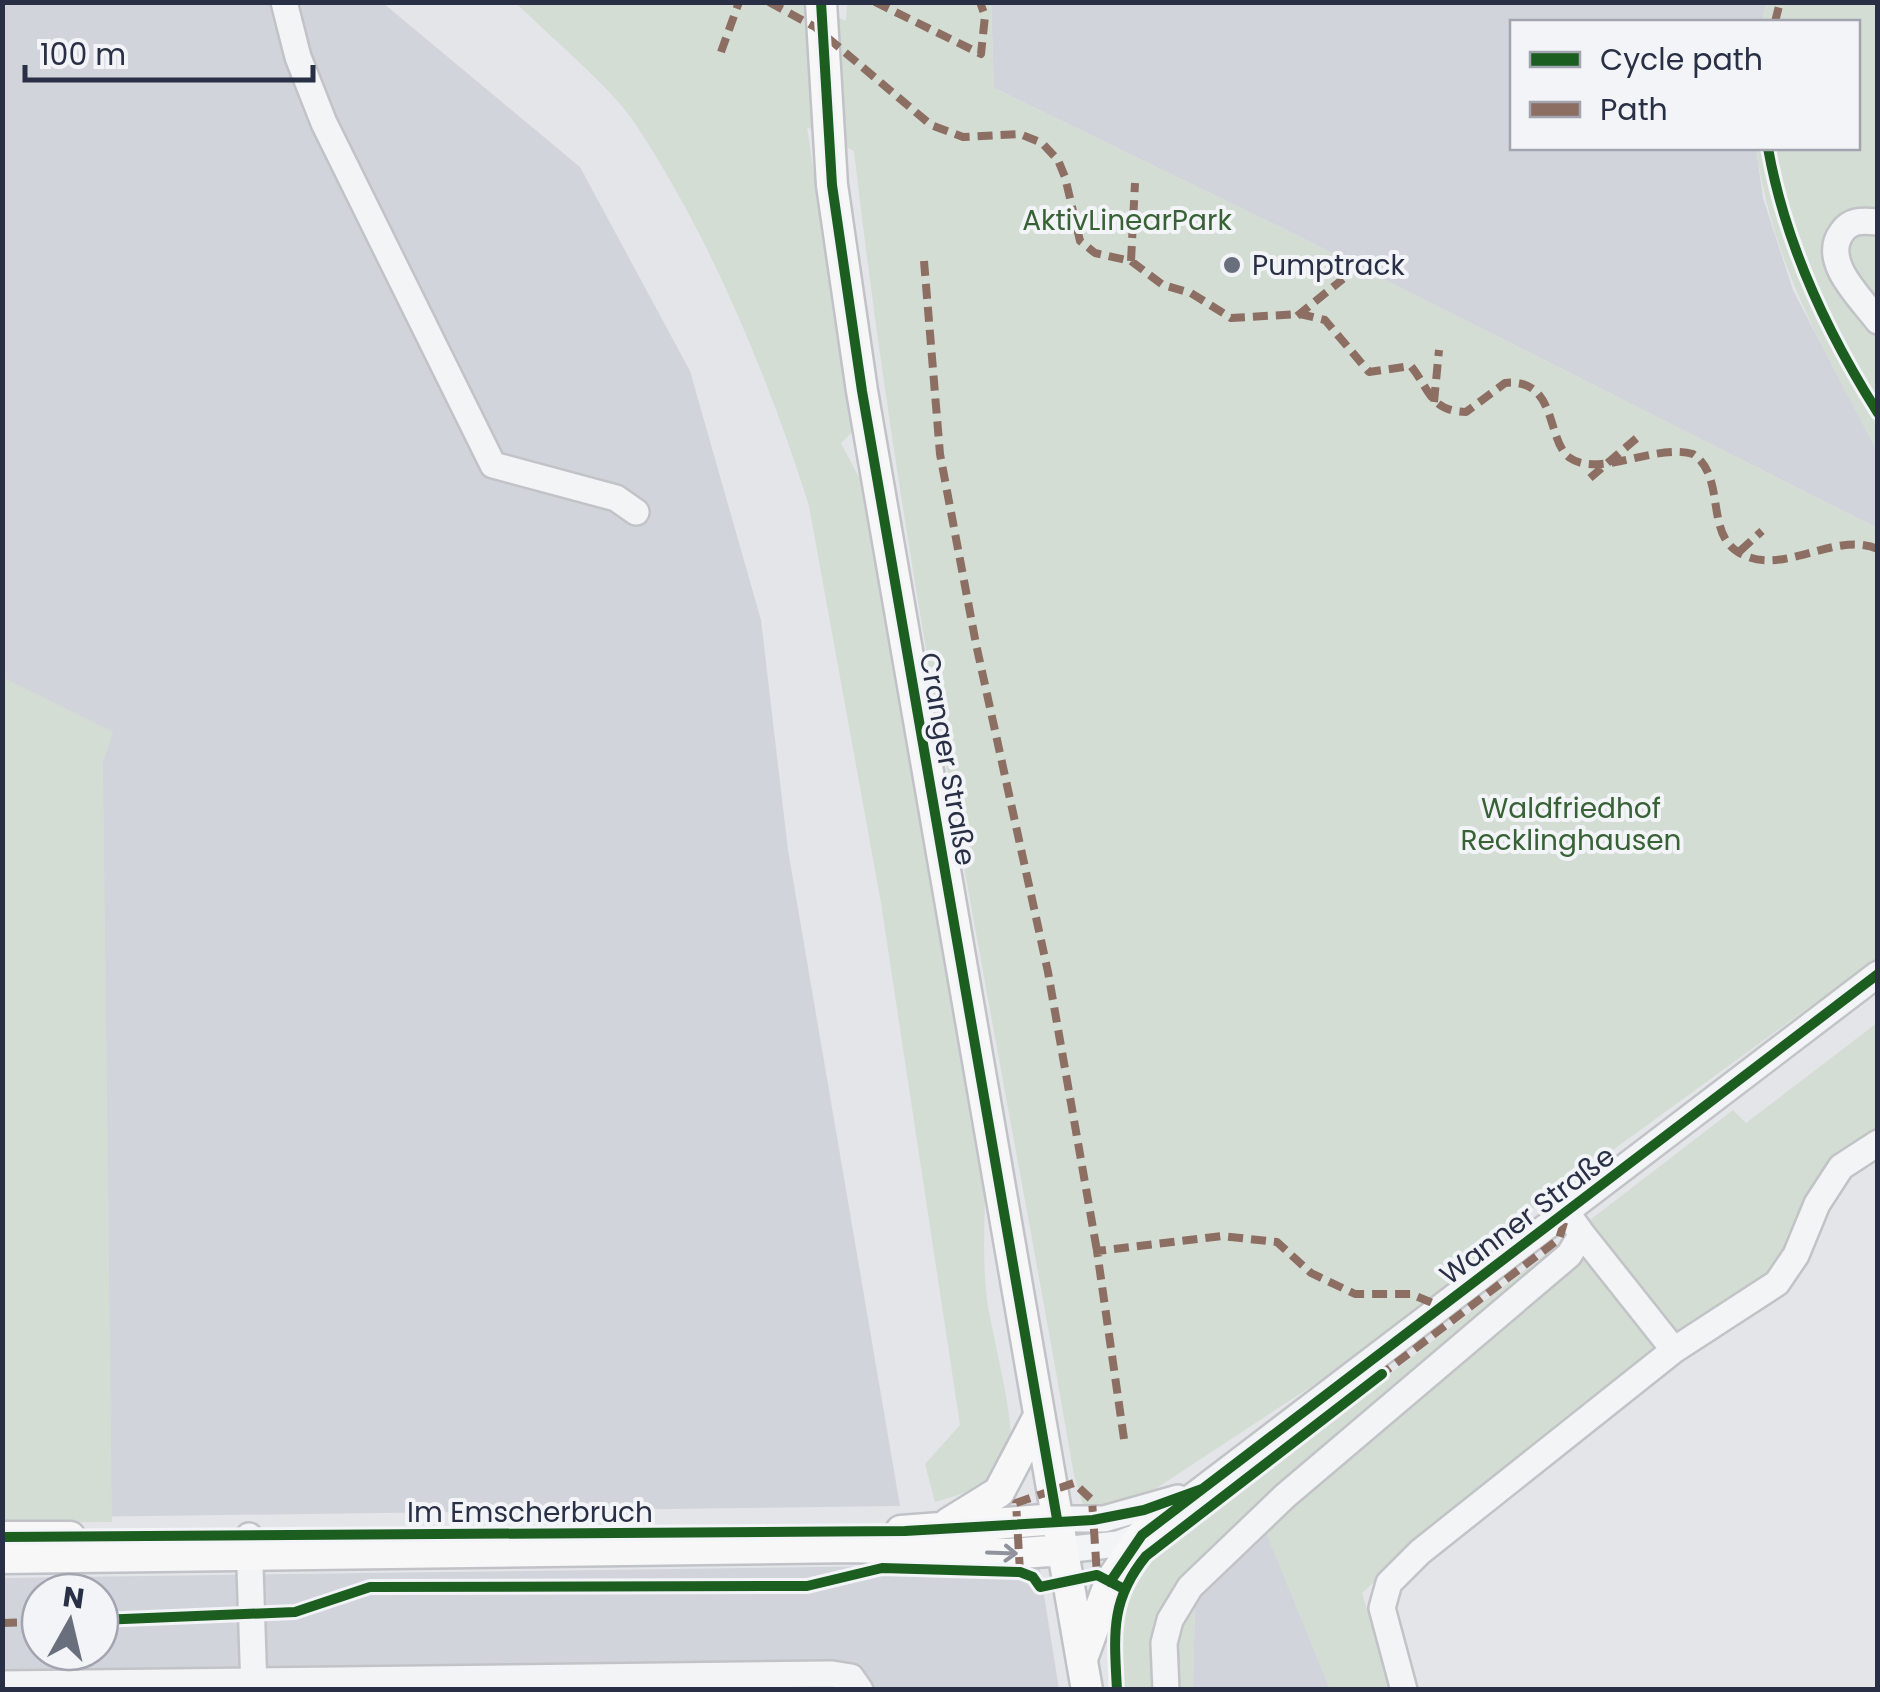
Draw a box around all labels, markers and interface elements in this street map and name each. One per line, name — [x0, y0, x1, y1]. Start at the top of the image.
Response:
scale bar — [25, 20, 312, 82]
legend — [1510, 20, 1860, 150]
text: 100 m — [40, 33, 126, 76]
text: Cycle path — [1600, 38, 1763, 81]
text: Path — [1600, 88, 1668, 131]
park label: AktivLinearPark — [1022, 201, 1232, 240]
place label: Pumptrack — [1252, 246, 1405, 285]
marker: Pumptrack — [1221, 254, 1243, 276]
street label: Cranger Straße — [910, 650, 985, 869]
park label: Waldfriedhof Recklinghausen — [1460, 789, 1682, 860]
street label: Wanner Straße — [1432, 1137, 1623, 1294]
street label: Im Emscherbruch — [407, 1493, 653, 1532]
one-way arrow — [985, 1544, 1017, 1563]
north arrow — [20, 1572, 120, 1672]
text: N — [60, 1577, 87, 1619]

